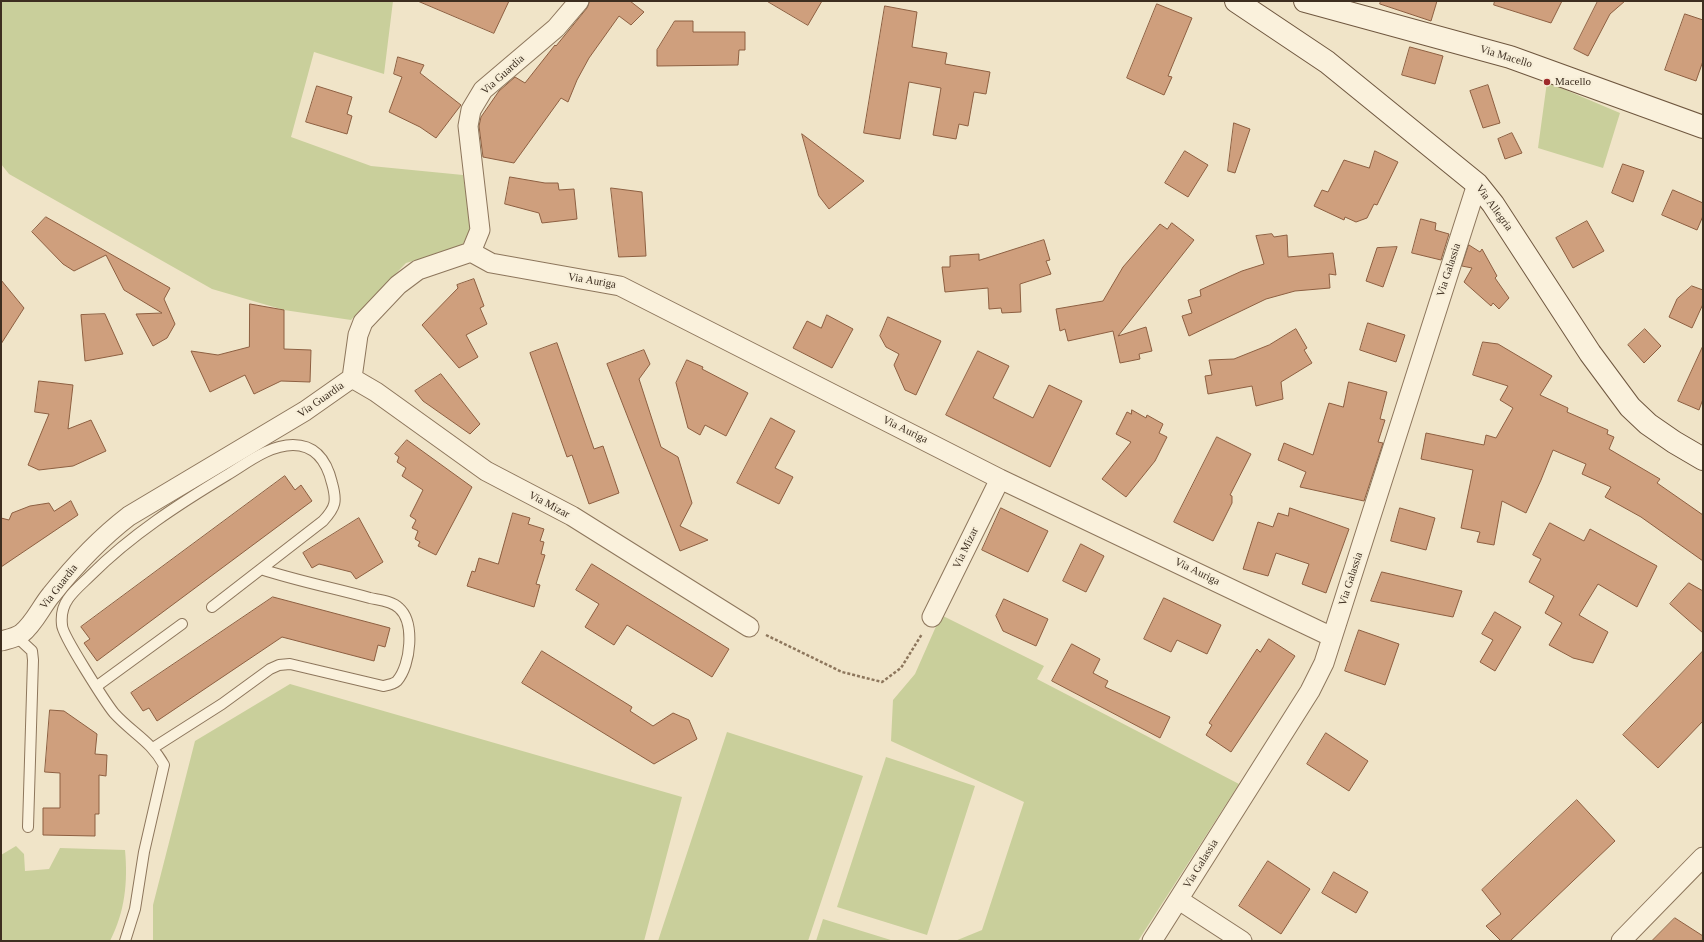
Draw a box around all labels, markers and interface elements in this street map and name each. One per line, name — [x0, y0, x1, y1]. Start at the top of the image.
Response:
street label: Via Macello — [1478, 43, 1534, 71]
street label: Via Guardia — [479, 52, 527, 98]
place label: Macello — [1555, 75, 1591, 89]
marker: Macello — [1542, 77, 1552, 87]
street label: Via Allegria — [1473, 182, 1515, 234]
street label: Via Galassia — [1434, 242, 1464, 298]
street label: Via Auriga — [567, 270, 617, 292]
street label: Via Guardia — [295, 379, 347, 421]
street label: Via Auriga — [880, 413, 930, 447]
street label: Via Mizar — [526, 489, 572, 521]
street label: Via Mizar — [950, 525, 982, 571]
street label: Via Galassia — [1336, 551, 1366, 607]
street label: Via Auriga — [1172, 555, 1222, 589]
street label: Via Guardia — [37, 562, 81, 612]
street label: Via Galassia — [1181, 837, 1221, 891]

